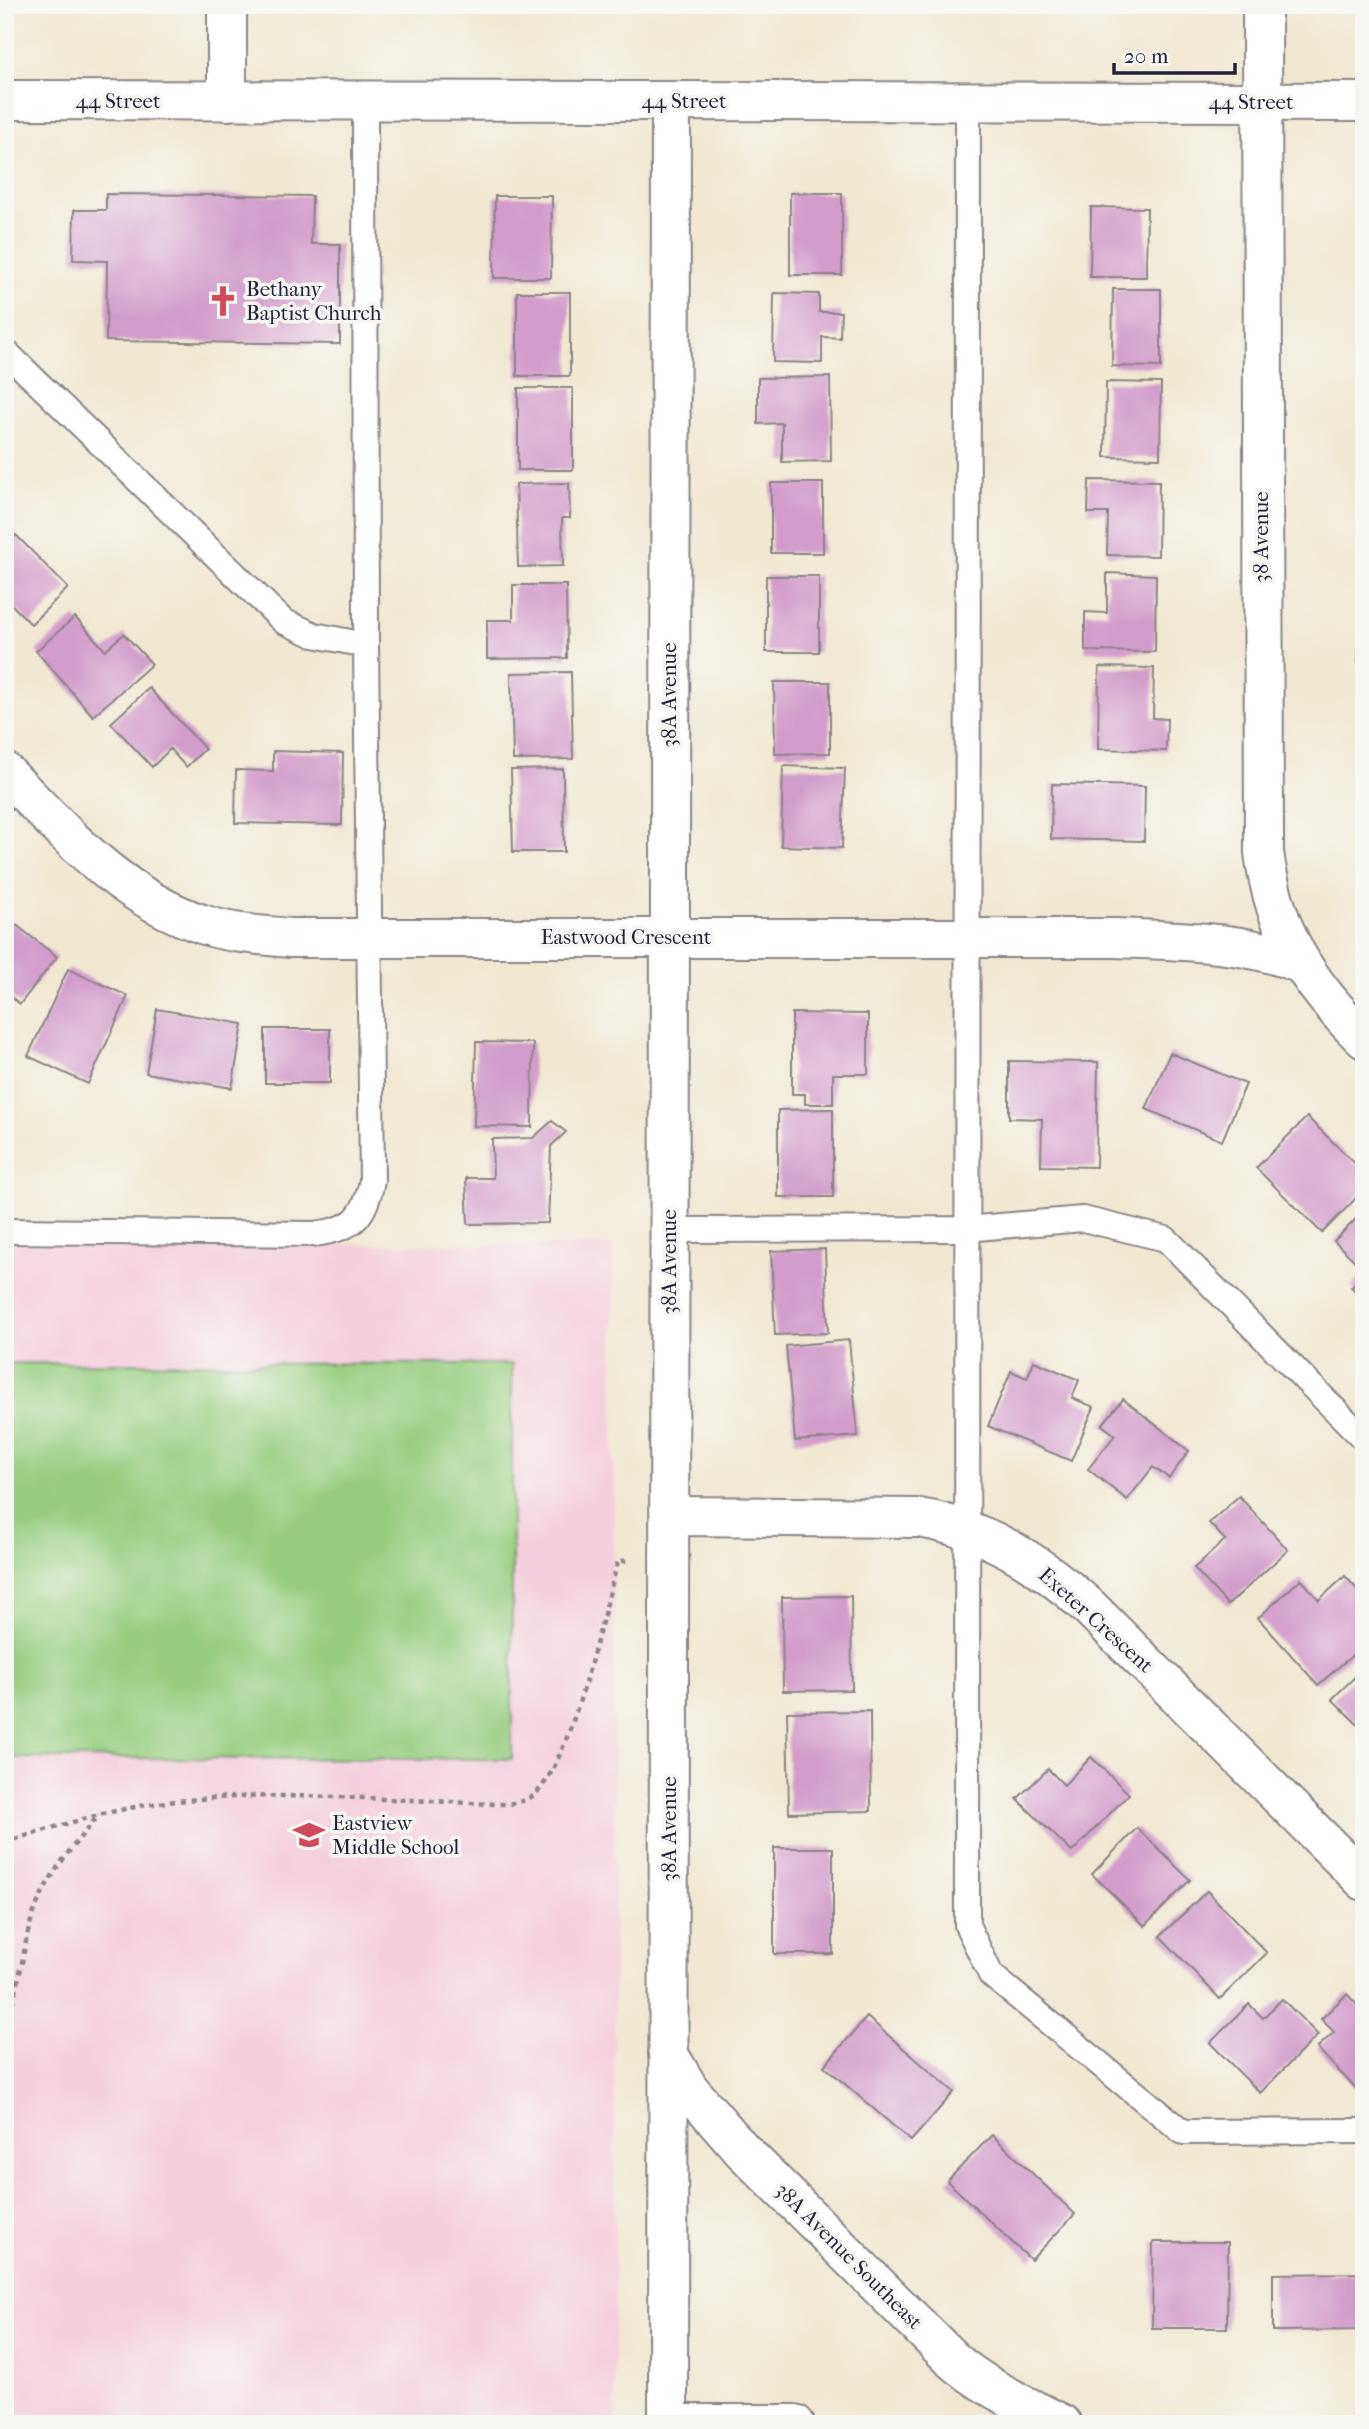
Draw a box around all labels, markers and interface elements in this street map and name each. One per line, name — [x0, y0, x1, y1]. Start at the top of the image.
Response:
scale bar — [1114, 32, 1234, 76]
text: 20 m — [1124, 44, 1169, 68]
street label: 44 Street — [76, 89, 161, 113]
street label: 44 Street — [642, 89, 727, 113]
street label: 44 Street — [1209, 90, 1294, 114]
place label: Bethany Baptist Church — [246, 277, 382, 325]
church icon: Bethany Baptist Church — [206, 284, 240, 318]
street label: 38 Avenue — [1249, 491, 1273, 583]
street label: 38A Avenue — [657, 642, 681, 748]
street label: Eastwood Crescent — [541, 925, 712, 949]
street label: 38A Avenue — [657, 1209, 681, 1315]
street label: Exeter Crescent — [1034, 1562, 1158, 1678]
street label: 38A Avenue — [657, 1776, 681, 1882]
place label: Eastview Middle School — [332, 1811, 460, 1859]
school or university icon: Eastview Middle School — [292, 1818, 326, 1852]
street label: 38A Avenue Southeast — [771, 2178, 928, 2335]

